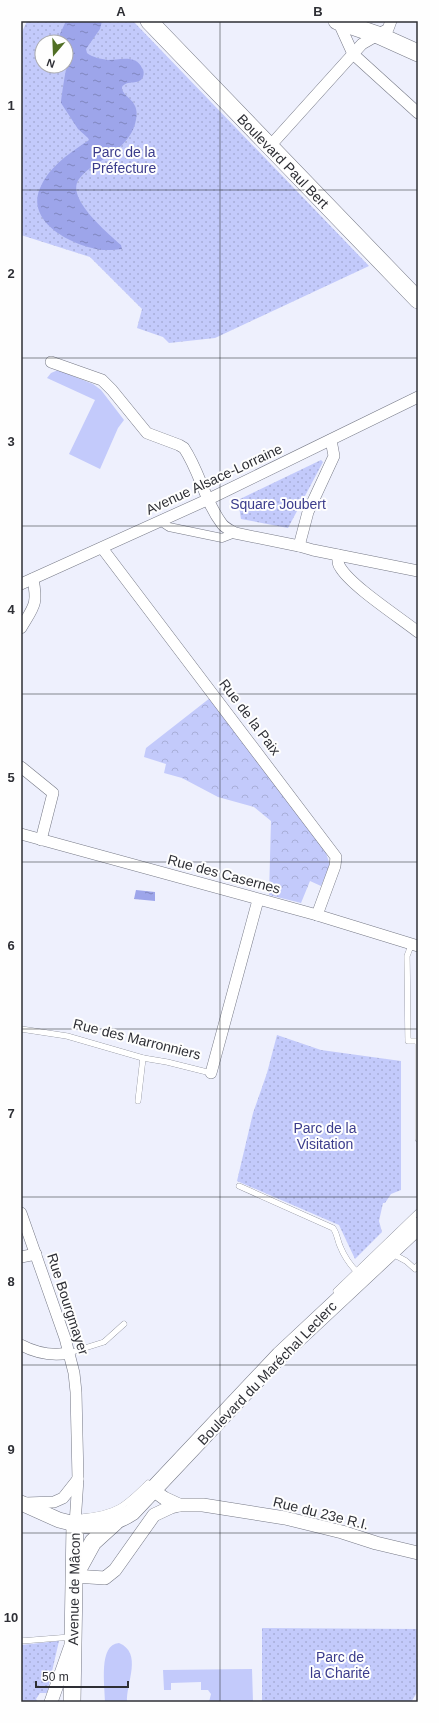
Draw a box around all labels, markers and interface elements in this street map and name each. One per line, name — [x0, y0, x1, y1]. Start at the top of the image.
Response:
text: A — [116, 4, 126, 19]
text: B — [313, 4, 323, 19]
north arrow — [34, 34, 74, 74]
text: N — [45, 56, 56, 70]
text: 1 — [7, 98, 15, 113]
street label: Boulevard Paul Bert — [234, 111, 332, 211]
park label: Parc de la Préfecture — [92, 144, 157, 176]
text: 2 — [7, 266, 15, 281]
text: 3 — [7, 434, 15, 449]
street label: Avenue Alsace-Lorraine — [143, 440, 285, 518]
park label: Square Joubert — [230, 496, 326, 512]
text: 4 — [7, 602, 15, 617]
street label: Rue de la Paix — [216, 676, 284, 758]
text: 5 — [7, 770, 15, 785]
street label: Rue des Casernes — [166, 851, 282, 897]
text: 6 — [7, 938, 15, 953]
street label: Rue des Marronniers — [72, 1015, 202, 1063]
text: 7 — [7, 1106, 15, 1121]
park label: Parc de la Visitation — [293, 1120, 357, 1152]
street label: Rue Bourgmayer — [44, 1251, 92, 1357]
text: 8 — [7, 1274, 15, 1289]
street label: Boulevard du Maréchal Leclerc — [194, 1298, 340, 1448]
text: 9 — [7, 1442, 15, 1457]
street label: Rue du 23e R.I. — [271, 1493, 371, 1533]
street label: Avenue de Mâcon — [65, 1533, 83, 1645]
text: 10 — [4, 1610, 18, 1625]
park label: Parc de la Charité — [310, 1649, 370, 1681]
scale bar — [36, 1663, 128, 1689]
text: 50 m — [42, 1670, 69, 1684]

